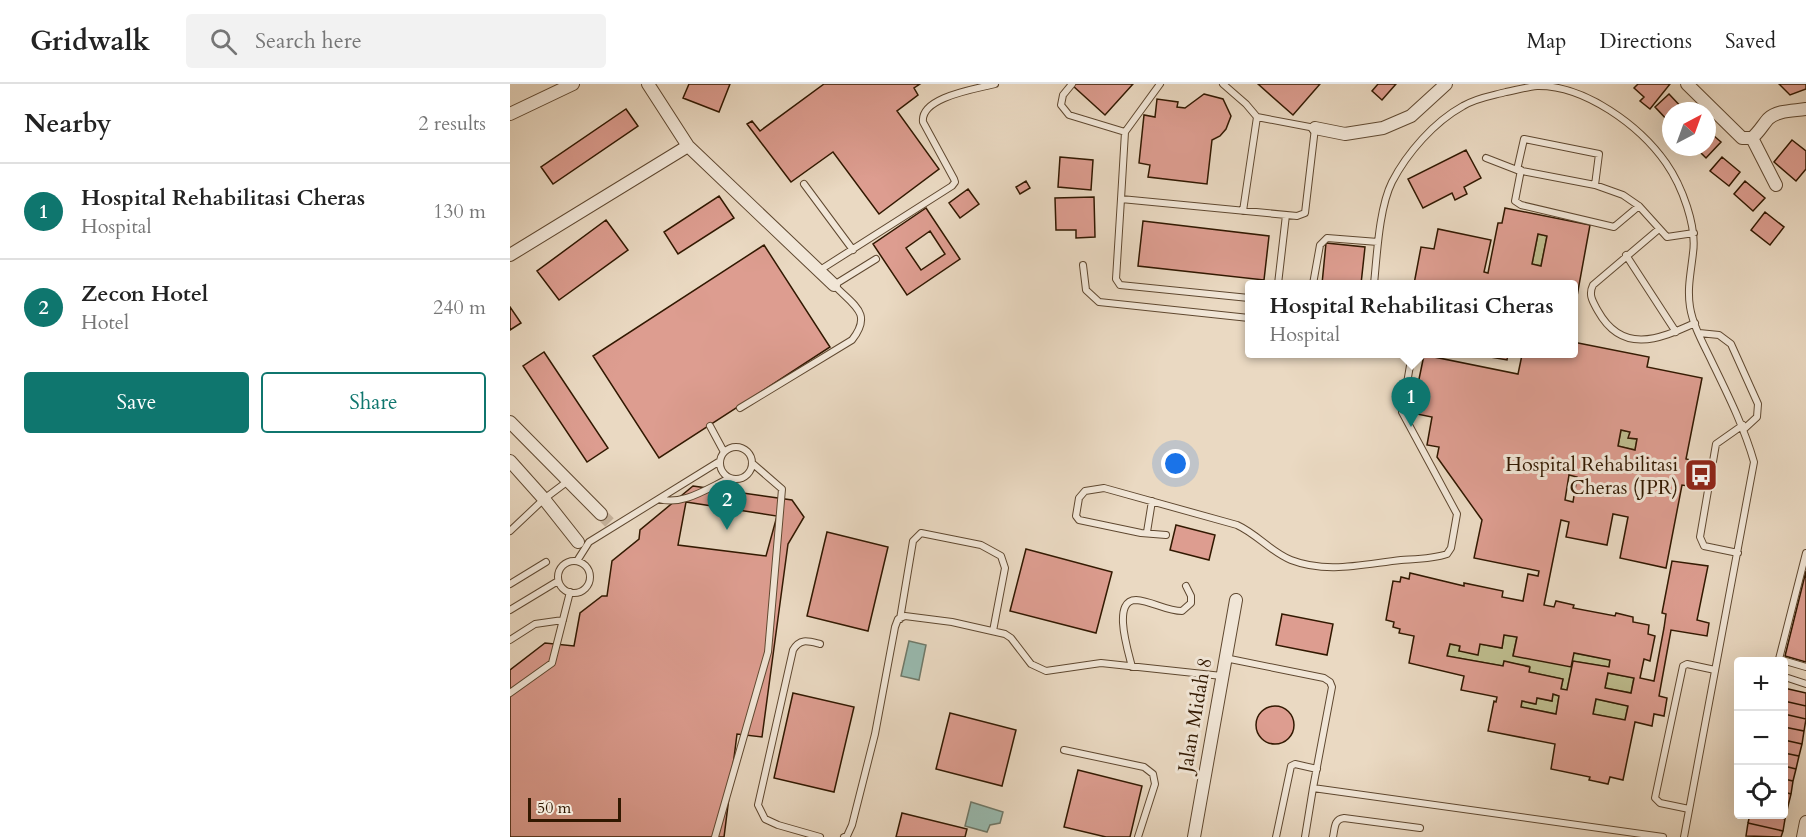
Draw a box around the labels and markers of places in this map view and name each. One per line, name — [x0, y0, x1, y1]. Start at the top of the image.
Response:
pin: 1 — [1392, 378, 1430, 427]
place label: Hospital Rehabilitasi Cheras (JPR) — [1505, 451, 1678, 501]
bus stop icon: Hospital Rehabilitasi Cheras (JPR) — [1683, 457, 1719, 493]
pin: 2 — [708, 480, 746, 530]

